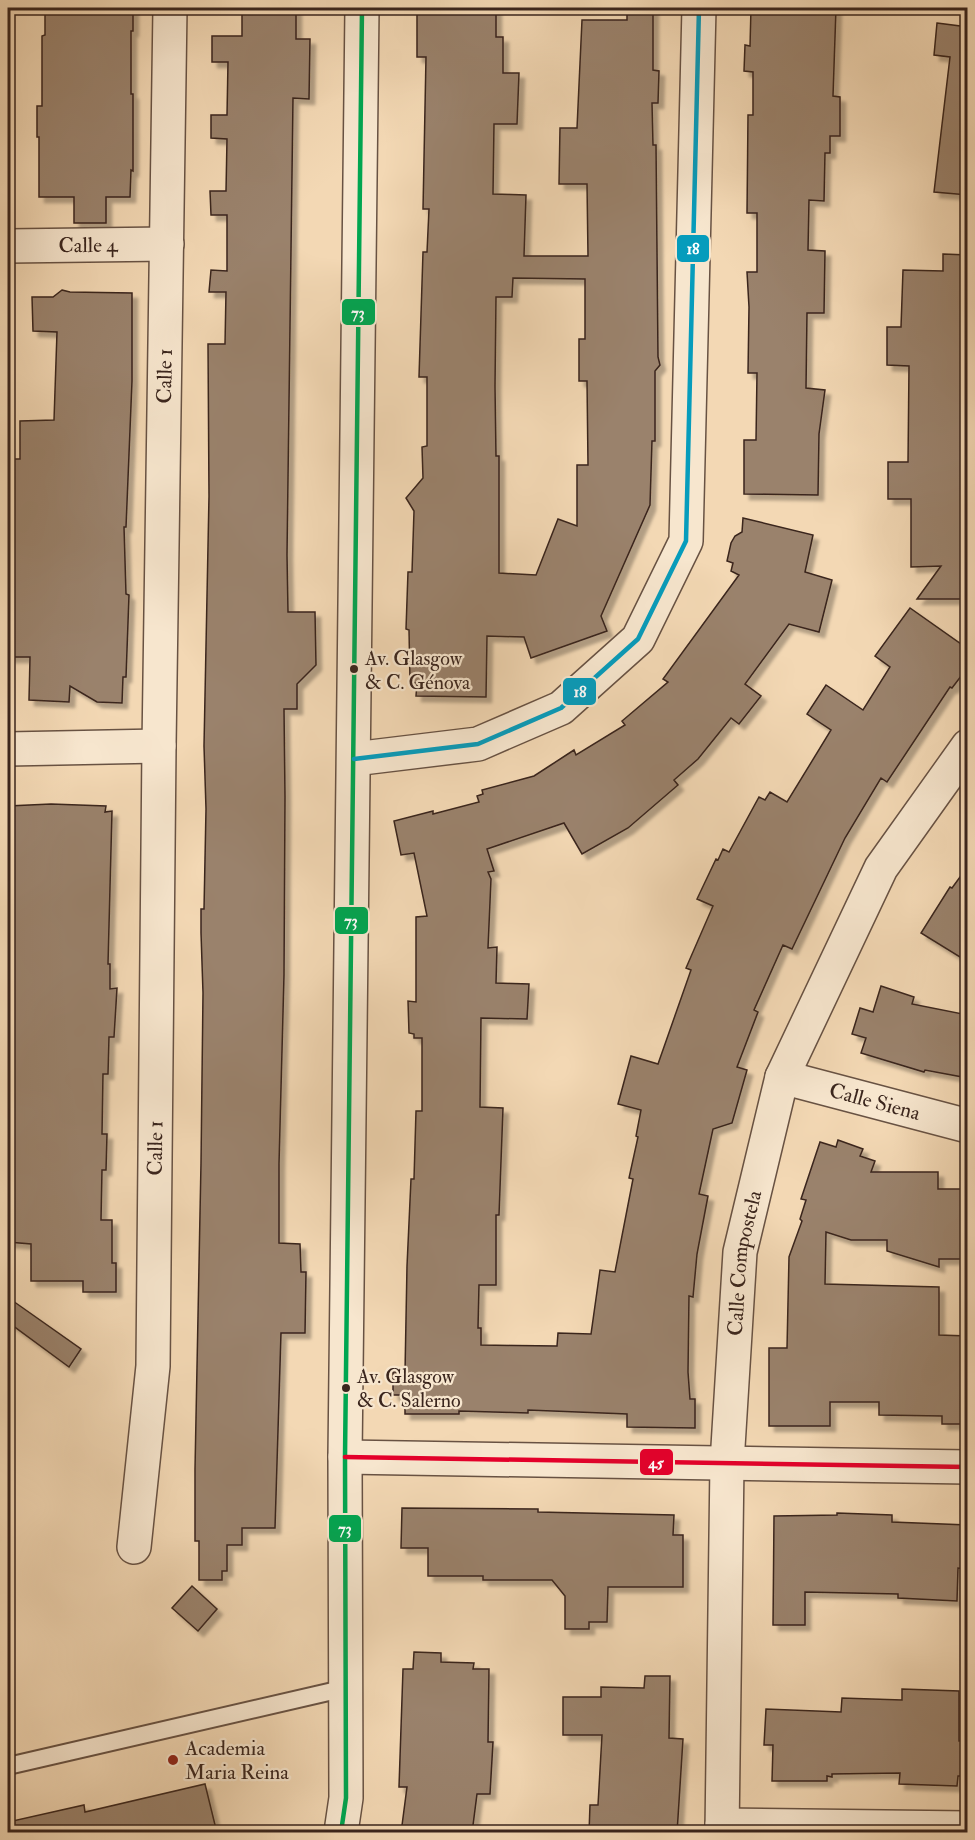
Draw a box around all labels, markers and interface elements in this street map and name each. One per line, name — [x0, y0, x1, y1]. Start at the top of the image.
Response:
street label: Calle 4 — [58, 232, 119, 259]
line badge: 18 — [676, 234, 710, 263]
text: 18 — [686, 239, 700, 259]
line badge: 73 — [341, 298, 376, 326]
text: 73 — [351, 303, 365, 323]
street label: Calle 1 — [151, 348, 179, 404]
place label: Av. Glasgow & C. Génova — [364, 646, 471, 695]
marker: Av. Glasgow & C. Génova — [348, 663, 360, 675]
line badge: 18 — [562, 677, 597, 706]
text: 18 — [573, 682, 587, 702]
line badge: 73 — [334, 906, 369, 935]
text: 73 — [344, 911, 358, 931]
street label: Calle Siena — [826, 1077, 924, 1127]
street label: Calle 1 — [142, 1120, 169, 1176]
street label: Calle Compostela — [722, 1187, 768, 1337]
place label: Av. Glasgow & C. Salerno — [356, 1364, 461, 1413]
marker: Av. Glasgow & C. Salerno — [340, 1382, 352, 1394]
line badge: 45 — [639, 1448, 674, 1476]
text: 45 — [647, 1453, 665, 1473]
line badge: 73 — [328, 1514, 362, 1543]
text: 73 — [338, 1519, 352, 1539]
place label: Academia Maria Reina — [184, 1735, 289, 1786]
marker: Academia Maria Reina — [166, 1753, 180, 1767]

